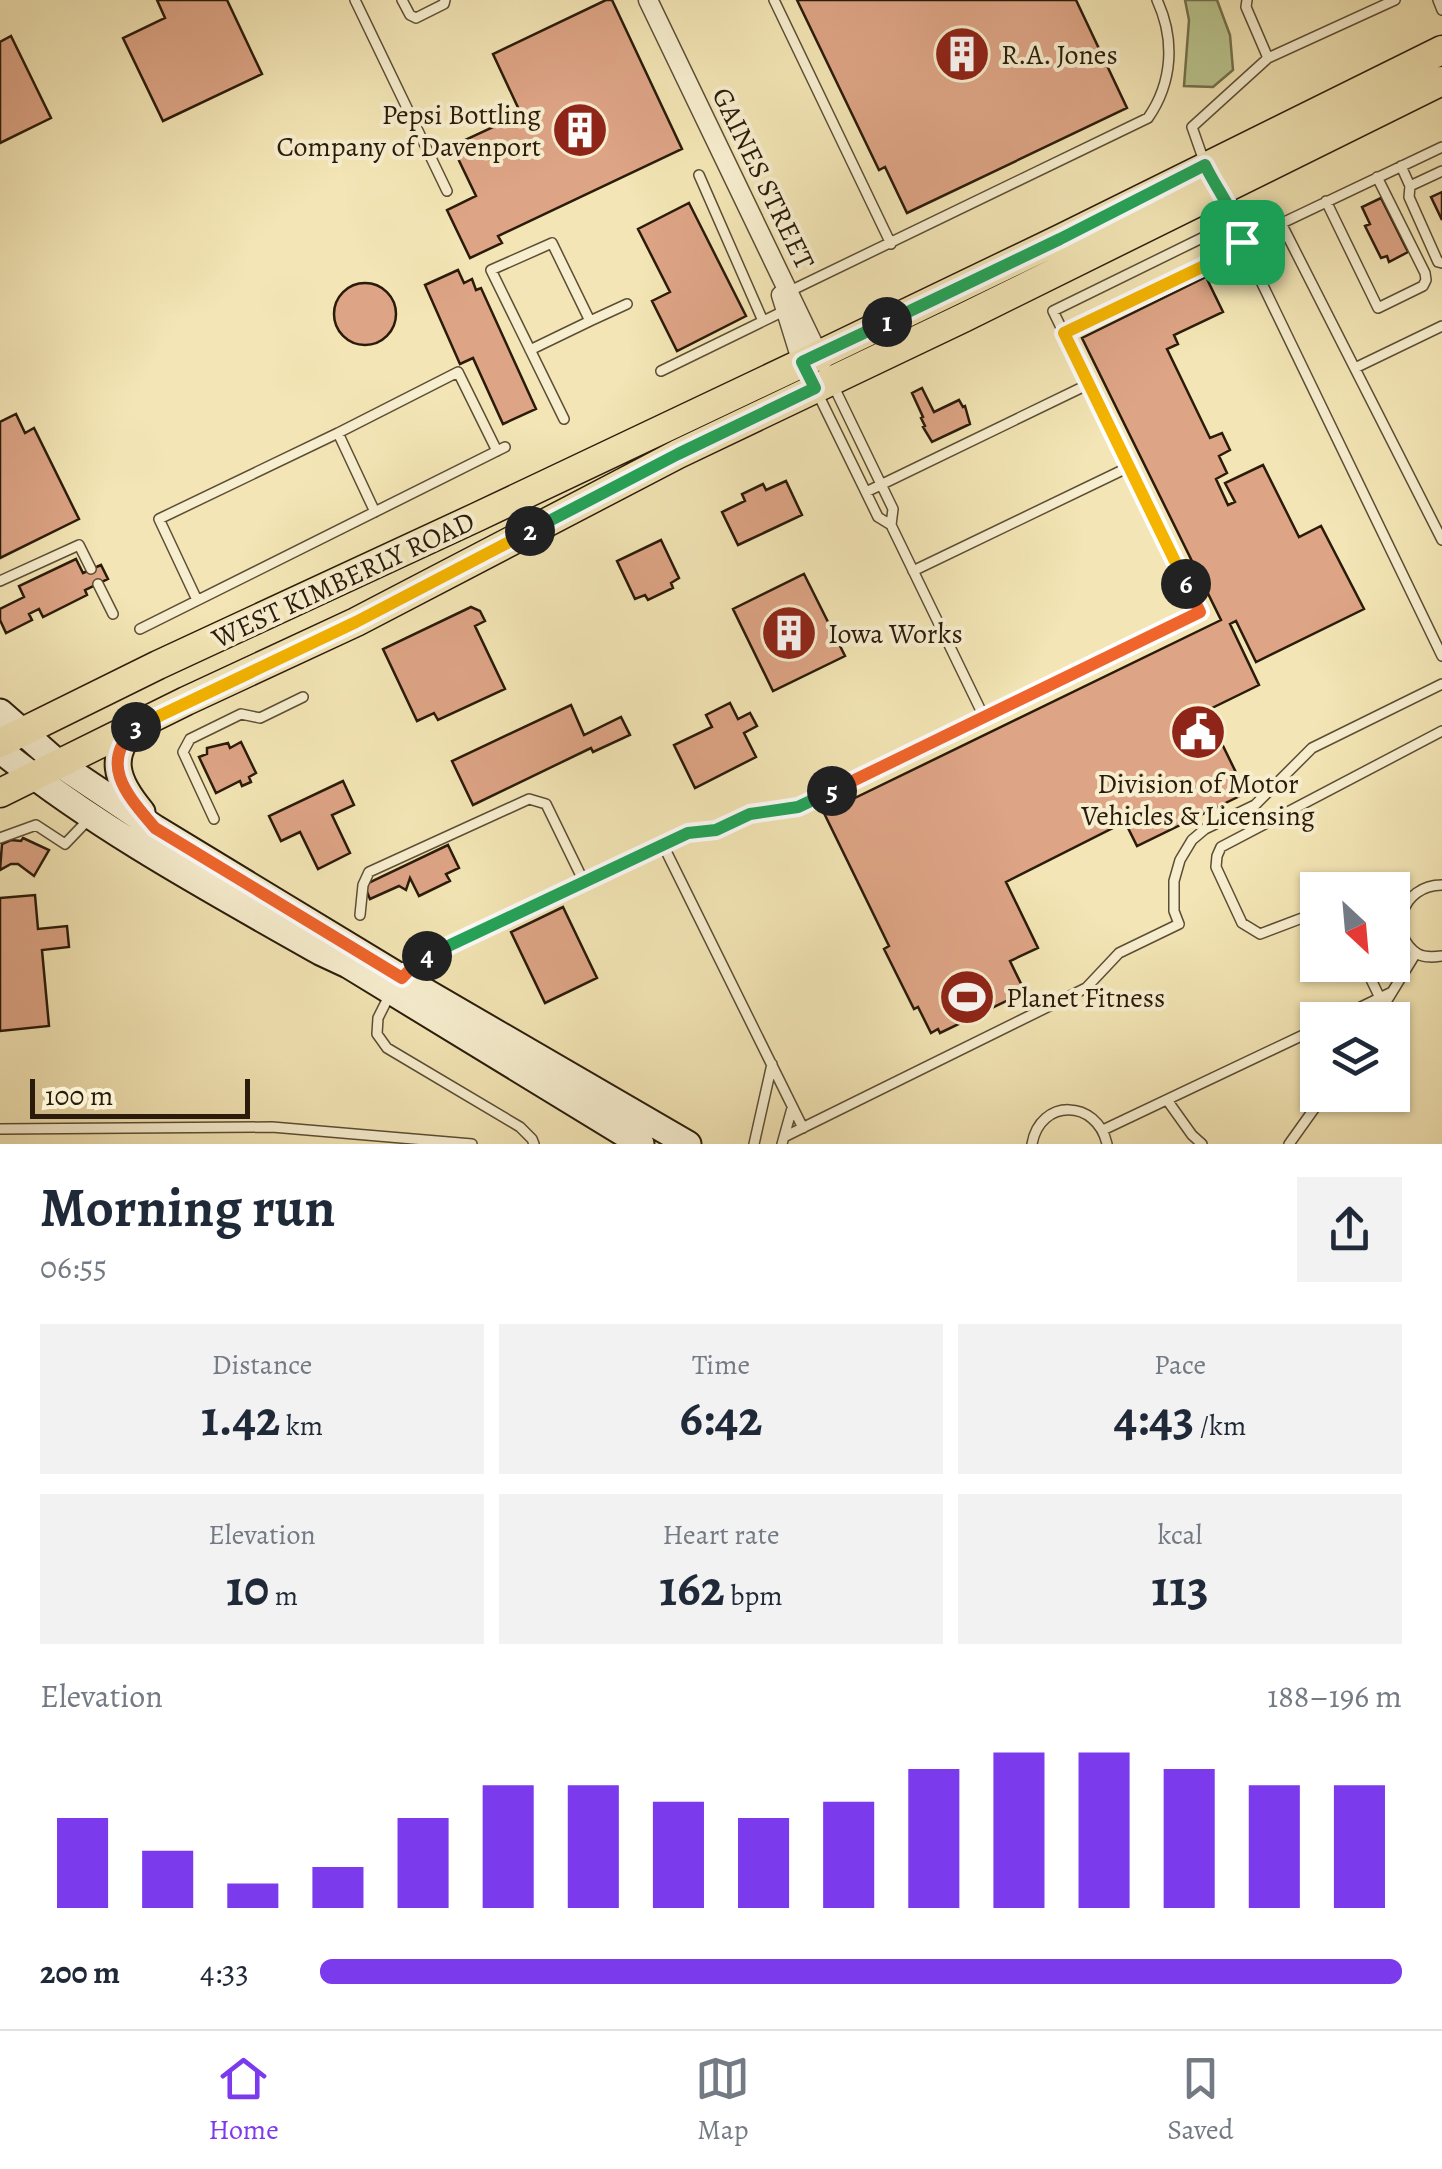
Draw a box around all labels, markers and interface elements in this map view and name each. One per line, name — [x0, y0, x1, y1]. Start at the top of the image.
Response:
building icon: R.A. Jones — [932, 24, 992, 84]
place label: R.A. Jones — [1001, 36, 1118, 74]
street label: GAINES STREET — [703, 81, 824, 276]
place label: Pepsi Bottling Company of Davenport — [277, 96, 541, 166]
building icon: Pepsi Bottling Company of Davenport — [550, 100, 610, 160]
pin — [1200, 200, 1285, 285]
icon: arrive — [1215, 215, 1270, 270]
pin: 1 — [862, 297, 912, 347]
text: 1 — [882, 303, 892, 341]
street label: WEST KIMBERLY ROAD — [205, 502, 481, 658]
pin: 2 — [505, 506, 555, 556]
text: 2 — [523, 512, 537, 550]
pin: 6 — [1161, 559, 1211, 609]
text: 6 — [1179, 565, 1193, 603]
building icon: Iowa Works — [759, 603, 819, 663]
place label: Iowa Works — [828, 615, 963, 653]
pin: 3 — [111, 702, 161, 752]
public building icon: Division of Motor Vehicles & Licensing — [1168, 702, 1228, 762]
text: 3 — [130, 708, 142, 746]
place label: Division of Motor Vehicles & Licensing — [1080, 765, 1315, 835]
pin: 5 — [807, 766, 857, 816]
text: 5 — [826, 772, 838, 810]
north arrow — [1300, 872, 1410, 982]
map controls — [1300, 872, 1410, 1112]
pin: 4 — [402, 931, 452, 981]
text: 4 — [420, 937, 434, 975]
sports icon: Planet Fitness — [937, 967, 997, 1027]
place label: Planet Fitness — [1006, 979, 1165, 1017]
button: layers — [1300, 1002, 1410, 1112]
scale bar — [30, 1074, 250, 1118]
text: 100 m — [45, 1077, 113, 1115]
text: Morning run — [40, 1170, 335, 1245]
button: share — [1297, 1177, 1402, 1282]
text: 06:55 — [40, 1245, 107, 1289]
text: Distance — [212, 1346, 312, 1384]
text: Time — [692, 1346, 750, 1384]
text: Pace — [1154, 1346, 1206, 1384]
text: 1.42 — [201, 1384, 280, 1452]
text: 6:42 — [680, 1384, 762, 1452]
text: 4:43 — [1114, 1384, 1194, 1452]
text: km — [280, 1407, 323, 1445]
text: /km — [1194, 1407, 1246, 1445]
text: Elevation — [208, 1516, 316, 1554]
text: Heart rate — [663, 1516, 779, 1554]
text: kcal — [1158, 1516, 1202, 1554]
text: 10 — [226, 1554, 269, 1622]
text: 162 — [659, 1554, 725, 1622]
text: 113 — [1151, 1554, 1209, 1622]
text: m — [269, 1577, 298, 1615]
text: bpm — [725, 1577, 783, 1615]
text: Elevation — [40, 1674, 163, 1718]
text: 188–196 m — [1267, 1674, 1402, 1718]
text: 200 m — [40, 1950, 120, 1994]
text: 4:33 — [200, 1950, 249, 1994]
tab: Home — [208, 2051, 279, 2149]
tab: Map — [695, 2051, 750, 2149]
tab: Saved — [1167, 2051, 1234, 2149]

